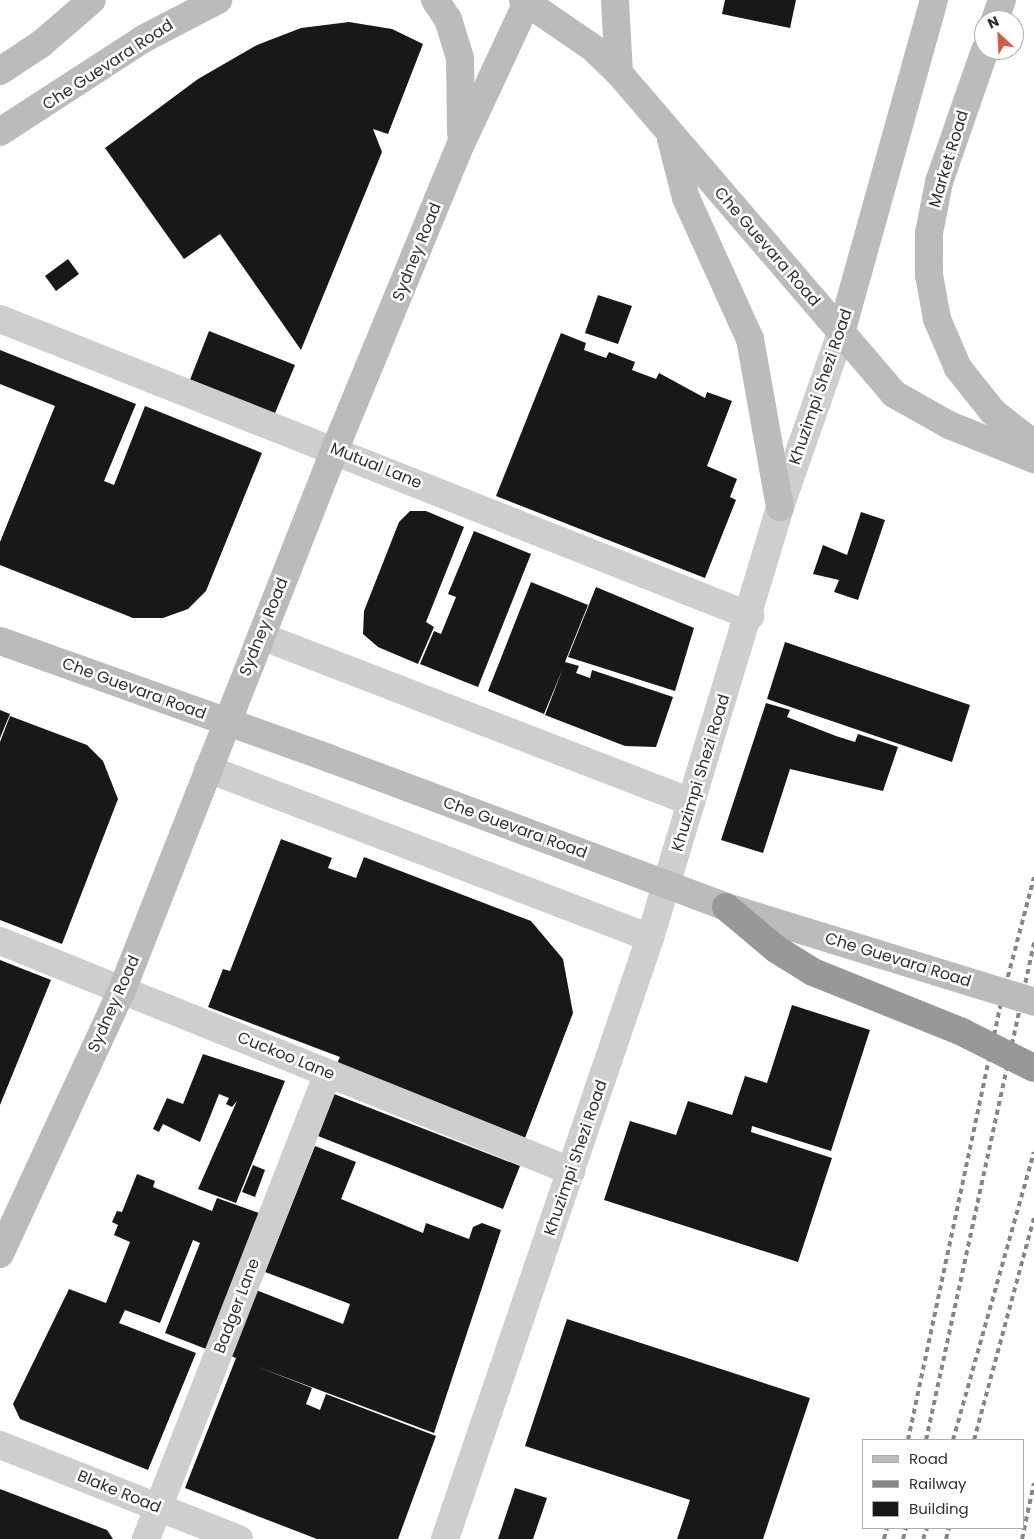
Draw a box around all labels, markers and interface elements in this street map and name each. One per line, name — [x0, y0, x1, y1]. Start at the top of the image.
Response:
north arrow — [974, 10, 1024, 60]
text: N — [984, 11, 1002, 34]
street label: Che Guevara Road — [39, 16, 177, 114]
street label: Market Road — [925, 108, 973, 210]
street label: Che Guevara Road — [710, 183, 824, 311]
street label: Sydney Road — [389, 200, 445, 304]
street label: Khuzimpi Shezi Road — [785, 307, 857, 467]
street label: Mutual Lane — [327, 439, 425, 493]
street label: Sydney Road — [236, 575, 292, 679]
street label: Che Guevara Road — [59, 654, 209, 724]
street label: Khuzimpi Shezi Road — [668, 692, 734, 854]
street label: Che Guevara Road — [440, 793, 590, 863]
street label: Che Guevara Road — [823, 929, 973, 991]
street label: Sydney Road — [84, 952, 144, 1056]
street label: Cuckoo Lane — [235, 1028, 337, 1084]
street label: Khuzimpi Shezi Road — [540, 1078, 612, 1238]
street label: Badger Lane — [210, 1256, 264, 1356]
legend — [862, 1439, 1024, 1529]
text: Road — [909, 1448, 948, 1469]
street label: Blake Road — [74, 1467, 164, 1517]
text: Railway — [909, 1473, 967, 1494]
text: Building — [909, 1498, 969, 1519]

